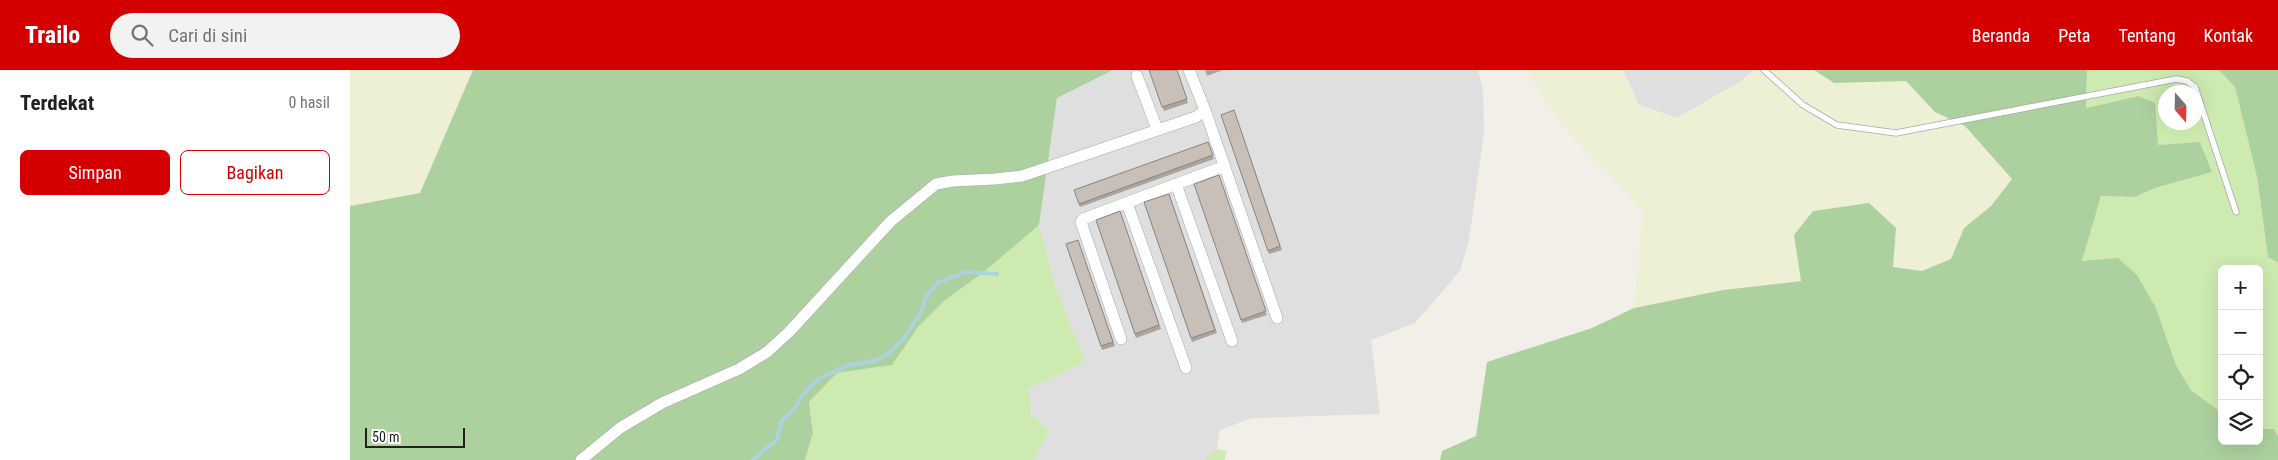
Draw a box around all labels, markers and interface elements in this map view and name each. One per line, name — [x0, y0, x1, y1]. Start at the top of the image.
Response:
search box — [110, 13, 460, 58]
text: Trailo — [25, 21, 80, 49]
icon: search — [128, 21, 156, 49]
text: Cari di sini — [168, 24, 247, 47]
text: Beranda — [1972, 25, 2030, 46]
text: Peta — [2058, 25, 2090, 46]
text: Tentang — [2118, 25, 2176, 46]
text: Kontak — [2204, 25, 2253, 46]
north arrow — [2158, 85, 2203, 130]
text: Terdekat — [20, 91, 94, 115]
text: 0 hasil — [288, 93, 330, 112]
button: Simpan — [20, 150, 170, 195]
button: Bagikan — [180, 150, 330, 195]
map controls — [2218, 265, 2263, 445]
button: + — [2218, 265, 2263, 310]
button: − — [2218, 310, 2263, 355]
button: locate — [2218, 355, 2263, 400]
button: layers — [2218, 400, 2263, 445]
scale bar — [365, 425, 465, 448]
text: 50 m — [372, 429, 400, 445]

